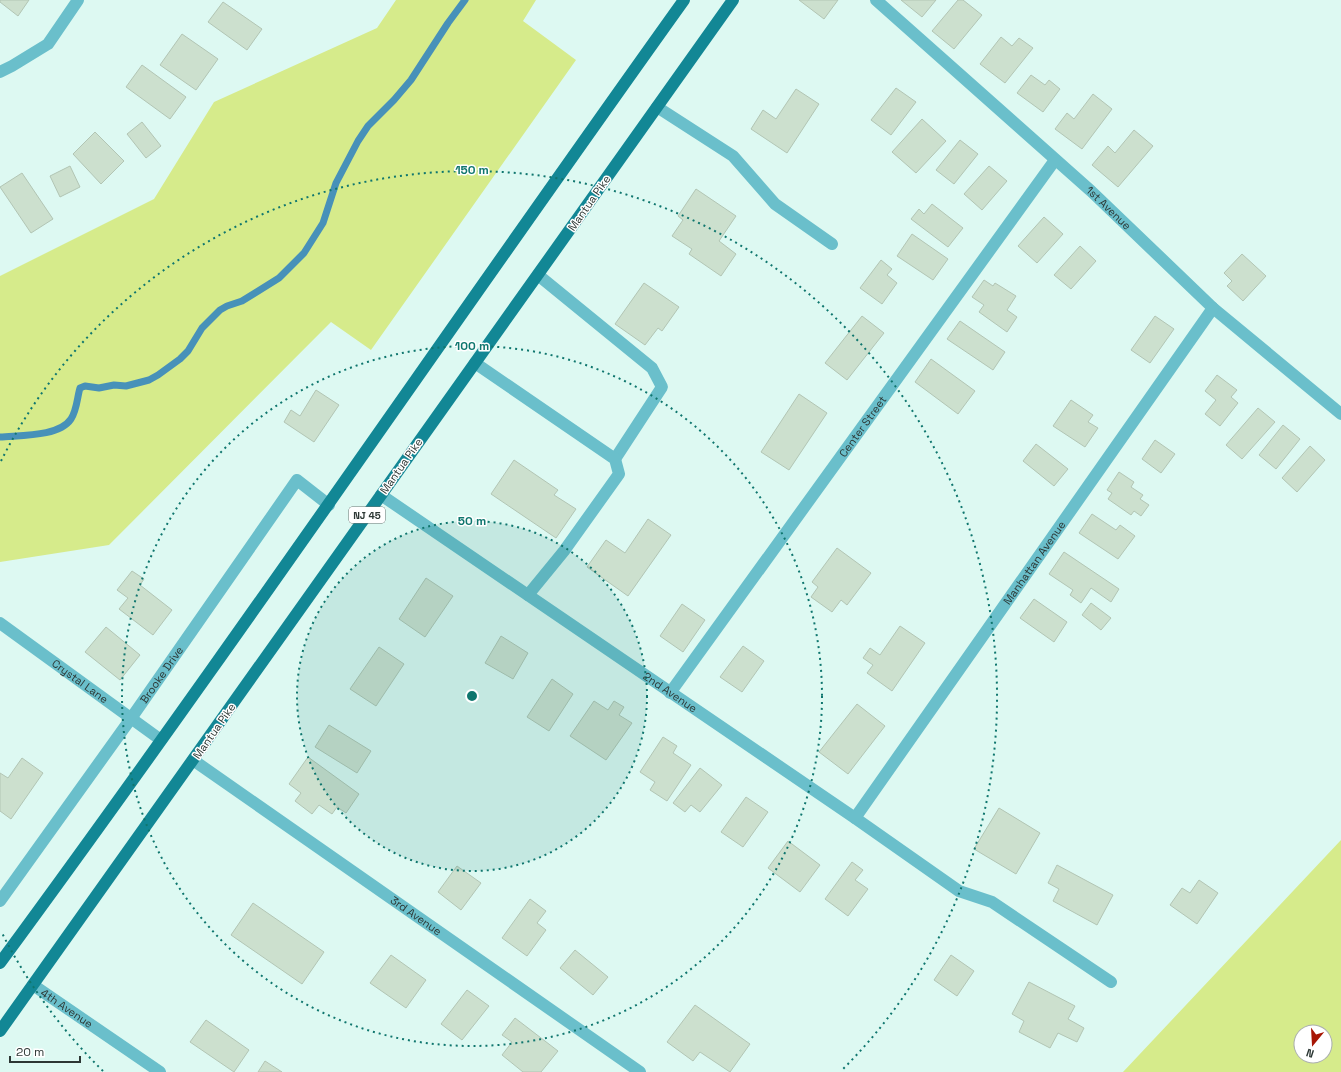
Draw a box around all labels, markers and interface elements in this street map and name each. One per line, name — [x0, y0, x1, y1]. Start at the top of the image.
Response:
text: 150 m — [455, 162, 489, 178]
street label: Mantua Pike — [565, 172, 613, 234]
street label: 1st Avenue — [1083, 183, 1134, 233]
text: 100 m — [455, 338, 489, 354]
street label: Center Street — [836, 393, 889, 460]
street label: Mantua Pike — [377, 435, 425, 497]
road number: NJ 45 — [349, 507, 385, 523]
text: 50 m — [458, 513, 486, 529]
street label: Manhattan Avenue — [1000, 518, 1068, 607]
street label: Brooke Drive — [137, 644, 186, 706]
street label: Crystal Lane — [49, 656, 111, 706]
street label: 2nd Avenue — [641, 669, 700, 715]
centre of rings — [465, 689, 479, 703]
street label: Mantua Pike — [190, 700, 238, 762]
street label: 3rd Avenue — [388, 893, 444, 938]
street label: 4th Avenue — [38, 985, 96, 1031]
north arrow — [1293, 1024, 1333, 1064]
scale bar — [10, 1038, 80, 1064]
text: 20 m — [16, 1044, 44, 1060]
text: N — [1304, 1046, 1316, 1061]

